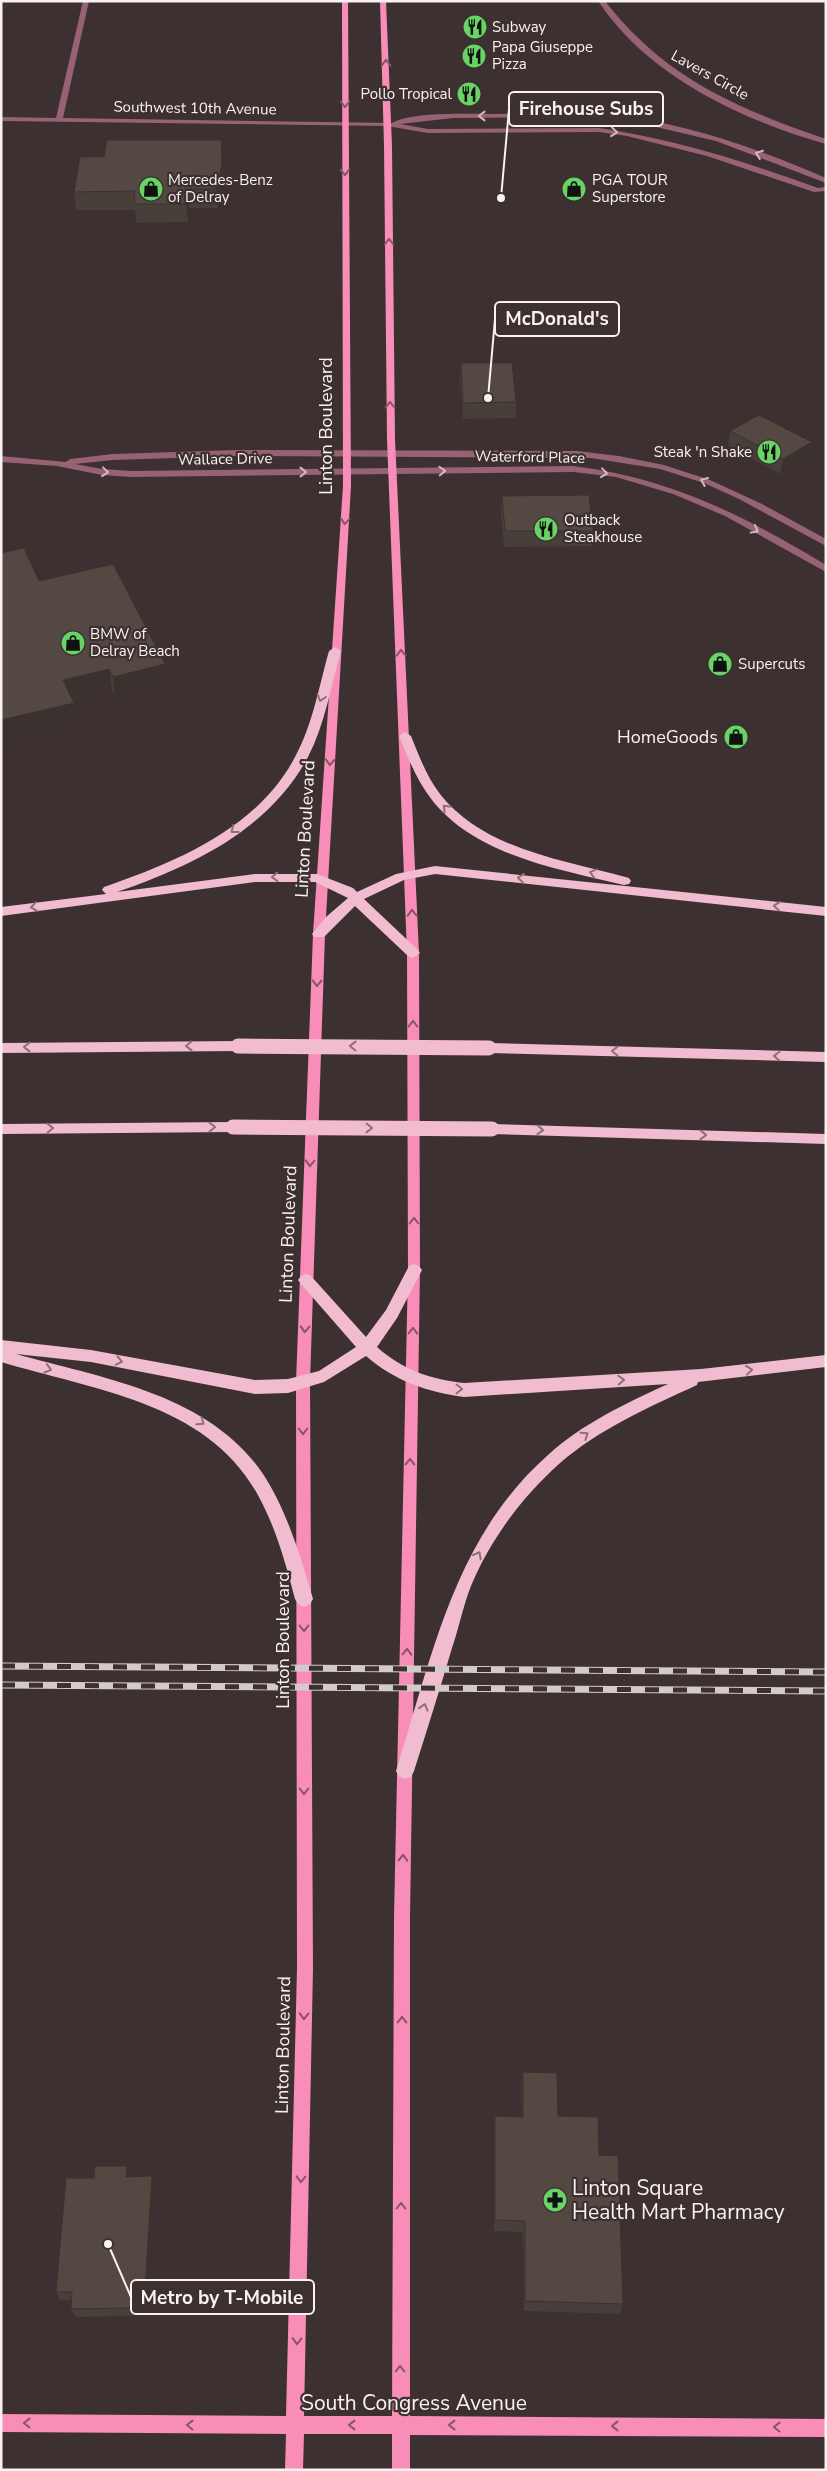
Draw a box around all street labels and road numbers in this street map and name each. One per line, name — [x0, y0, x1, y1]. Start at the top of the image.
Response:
street label: Lavers Circle — [667, 45, 753, 105]
street label: Southwest 10th Avenue — [113, 97, 277, 119]
street label: Linton Boulevard — [314, 357, 338, 495]
street label: Waterford Place — [475, 446, 585, 468]
street label: Wallace Drive — [178, 448, 273, 470]
street label: Linton Boulevard — [289, 760, 321, 898]
street label: Linton Boulevard — [274, 1165, 302, 1303]
street label: Linton Boulevard — [271, 1571, 295, 1709]
street label: Linton Boulevard — [270, 1976, 296, 2114]
street label: South Congress Avenue — [301, 2389, 527, 2417]

